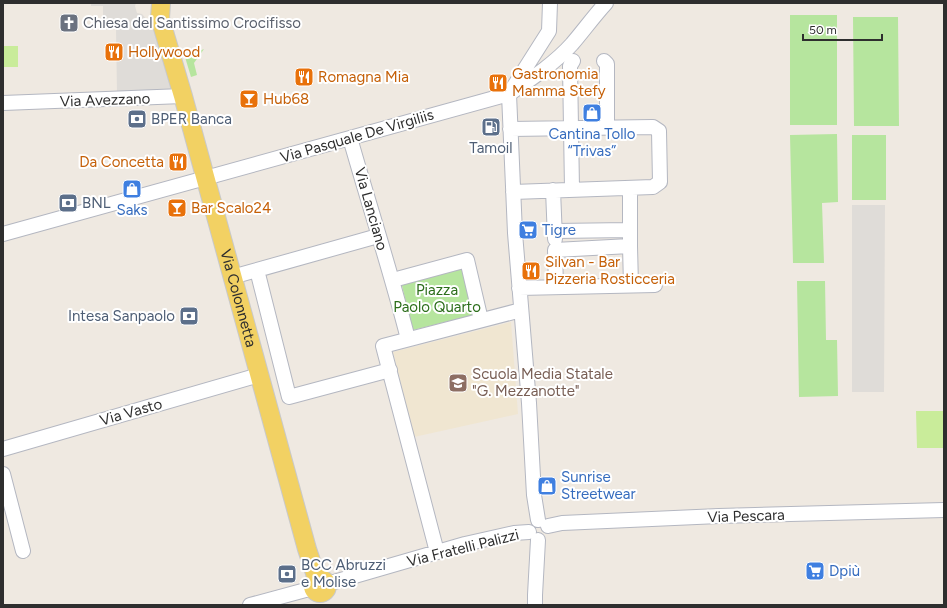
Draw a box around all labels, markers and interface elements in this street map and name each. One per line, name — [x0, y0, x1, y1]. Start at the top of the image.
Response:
church icon: Chiesa del Santissimo Crocifisso — [58, 12, 80, 34]
place label: Chiesa del Santissimo Crocifisso — [83, 14, 301, 32]
scale bar — [803, 16, 882, 42]
text: 50 m — [809, 23, 837, 37]
restaurant icon: Hollywood — [103, 41, 125, 63]
place label: Hollywood — [128, 43, 200, 61]
place label: Gastronomia Mamma Stefy — [512, 65, 606, 100]
restaurant icon: Romagna Mia — [293, 66, 315, 88]
place label: Romagna Mia — [318, 68, 409, 86]
restaurant icon: Gastronomia Mamma Stefy — [487, 72, 509, 94]
bar icon: Hub68 — [238, 88, 260, 110]
street label: Via Avezzano — [59, 89, 151, 111]
place label: Hub68 — [263, 90, 309, 108]
shop icon: Cantina Tollo “Trivas” — [581, 102, 603, 124]
street label: Via Pasquale De Virgiliis — [278, 105, 436, 167]
bank icon: BPER Banca — [126, 108, 148, 130]
place label: BPER Banca — [151, 110, 232, 128]
fuel station icon: Tamoil — [480, 116, 502, 138]
place label: Cantina Tollo “Trivas” — [548, 125, 636, 160]
place label: Tamoil — [469, 139, 513, 157]
restaurant icon: Da Concetta — [167, 151, 189, 173]
place label: Da Concetta — [79, 153, 164, 171]
street label: Via Lanciano — [351, 165, 391, 253]
shop icon: Saks — [121, 178, 143, 200]
bank icon: BNL — [57, 192, 79, 214]
place label: BNL — [82, 194, 111, 212]
bar icon: Bar Scalo24 — [166, 197, 188, 219]
place label: Bar Scalo24 — [191, 199, 271, 217]
place label: Saks — [116, 201, 148, 219]
supermarket icon: Tigre — [517, 219, 539, 241]
place label: Tigre — [542, 221, 576, 239]
street label: Via Colonnetta — [216, 247, 260, 349]
place label: Silvan - Bar Pizzeria Rosticceria — [545, 253, 675, 288]
restaurant icon: Silvan - Bar Pizzeria Rosticceria — [520, 260, 542, 282]
park label: Piazza Paolo Quarto — [393, 281, 481, 316]
bank icon: Intesa Sanpaolo — [178, 305, 200, 327]
place label: Intesa Sanpaolo — [68, 307, 175, 325]
place label: Scuola Media Statale "G. Mezzanotte" — [472, 365, 613, 400]
school or university icon: Scuola Media Statale "G. Mezzanotte" — [447, 372, 469, 394]
street label: Via Vasto — [98, 394, 165, 429]
place label: Sunrise Streetwear — [561, 468, 636, 503]
shop icon: Sunrise Streetwear — [536, 475, 558, 497]
street label: Via Pescara — [707, 506, 785, 526]
street label: Via Fratelli Palizzi — [405, 525, 521, 571]
place label: BCC Abruzzi e Molise — [301, 556, 386, 591]
supermarket icon: Dpiù — [804, 560, 826, 582]
place label: Dpiù — [829, 562, 860, 580]
bank icon: BCC Abruzzi e Molise — [276, 563, 298, 585]

